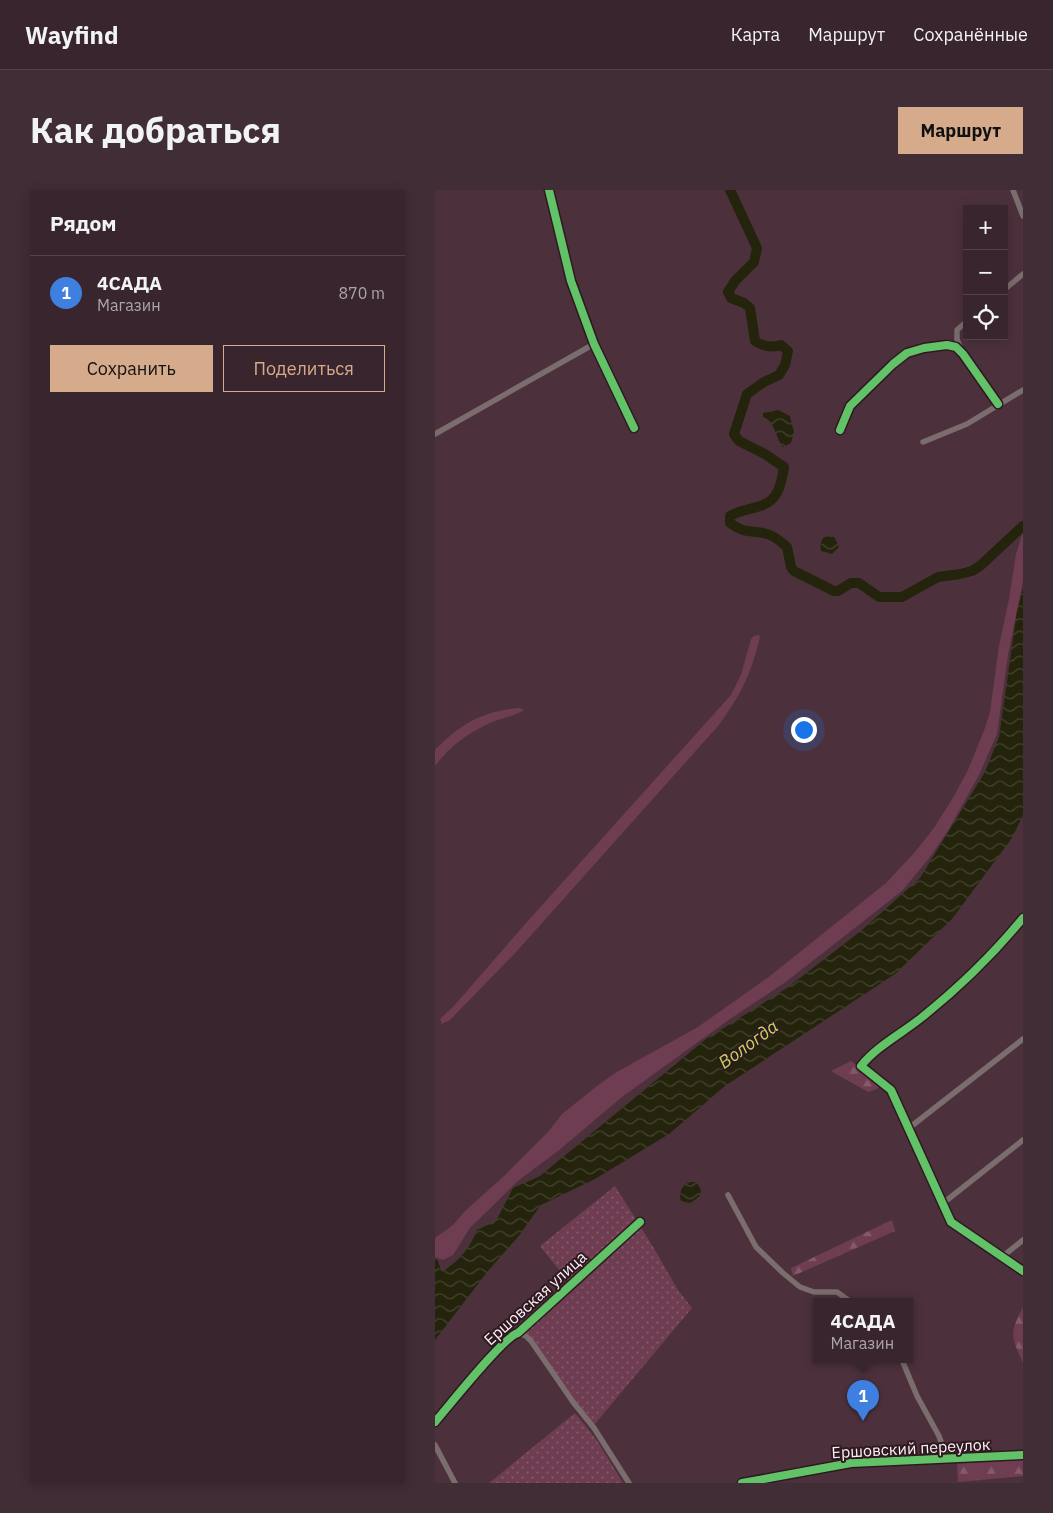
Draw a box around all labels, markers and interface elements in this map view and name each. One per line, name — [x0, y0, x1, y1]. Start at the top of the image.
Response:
text: Wayfind — [25, 19, 118, 51]
text: Карта — [731, 23, 780, 46]
text: Маршрут — [808, 23, 885, 46]
text: Сохранённые — [913, 23, 1028, 46]
text: Как добраться — [30, 107, 281, 153]
button: Маршрут — [898, 107, 1023, 154]
map controls — [963, 205, 1008, 340]
button: + — [963, 205, 1008, 250]
text: Рядом — [50, 209, 117, 237]
button: − — [963, 250, 1008, 295]
text: 4САДА — [97, 271, 162, 295]
text: 1 — [61, 283, 71, 303]
text: 870 m — [338, 283, 385, 303]
text: Магазин — [97, 295, 161, 315]
button: locate — [963, 295, 1008, 340]
button: Сохранить — [50, 345, 213, 392]
button: Поделиться — [223, 345, 385, 392]
your location — [791, 717, 817, 743]
water label: Вологда — [714, 1015, 782, 1073]
street label: Ершовская улица — [480, 1246, 591, 1349]
popup — [813, 1298, 913, 1363]
text: 4САДА — [830, 1309, 896, 1333]
text: Магазин — [830, 1333, 894, 1353]
pin: 1 — [847, 1380, 879, 1421]
street label: Ершовский переулок — [831, 1434, 991, 1462]

